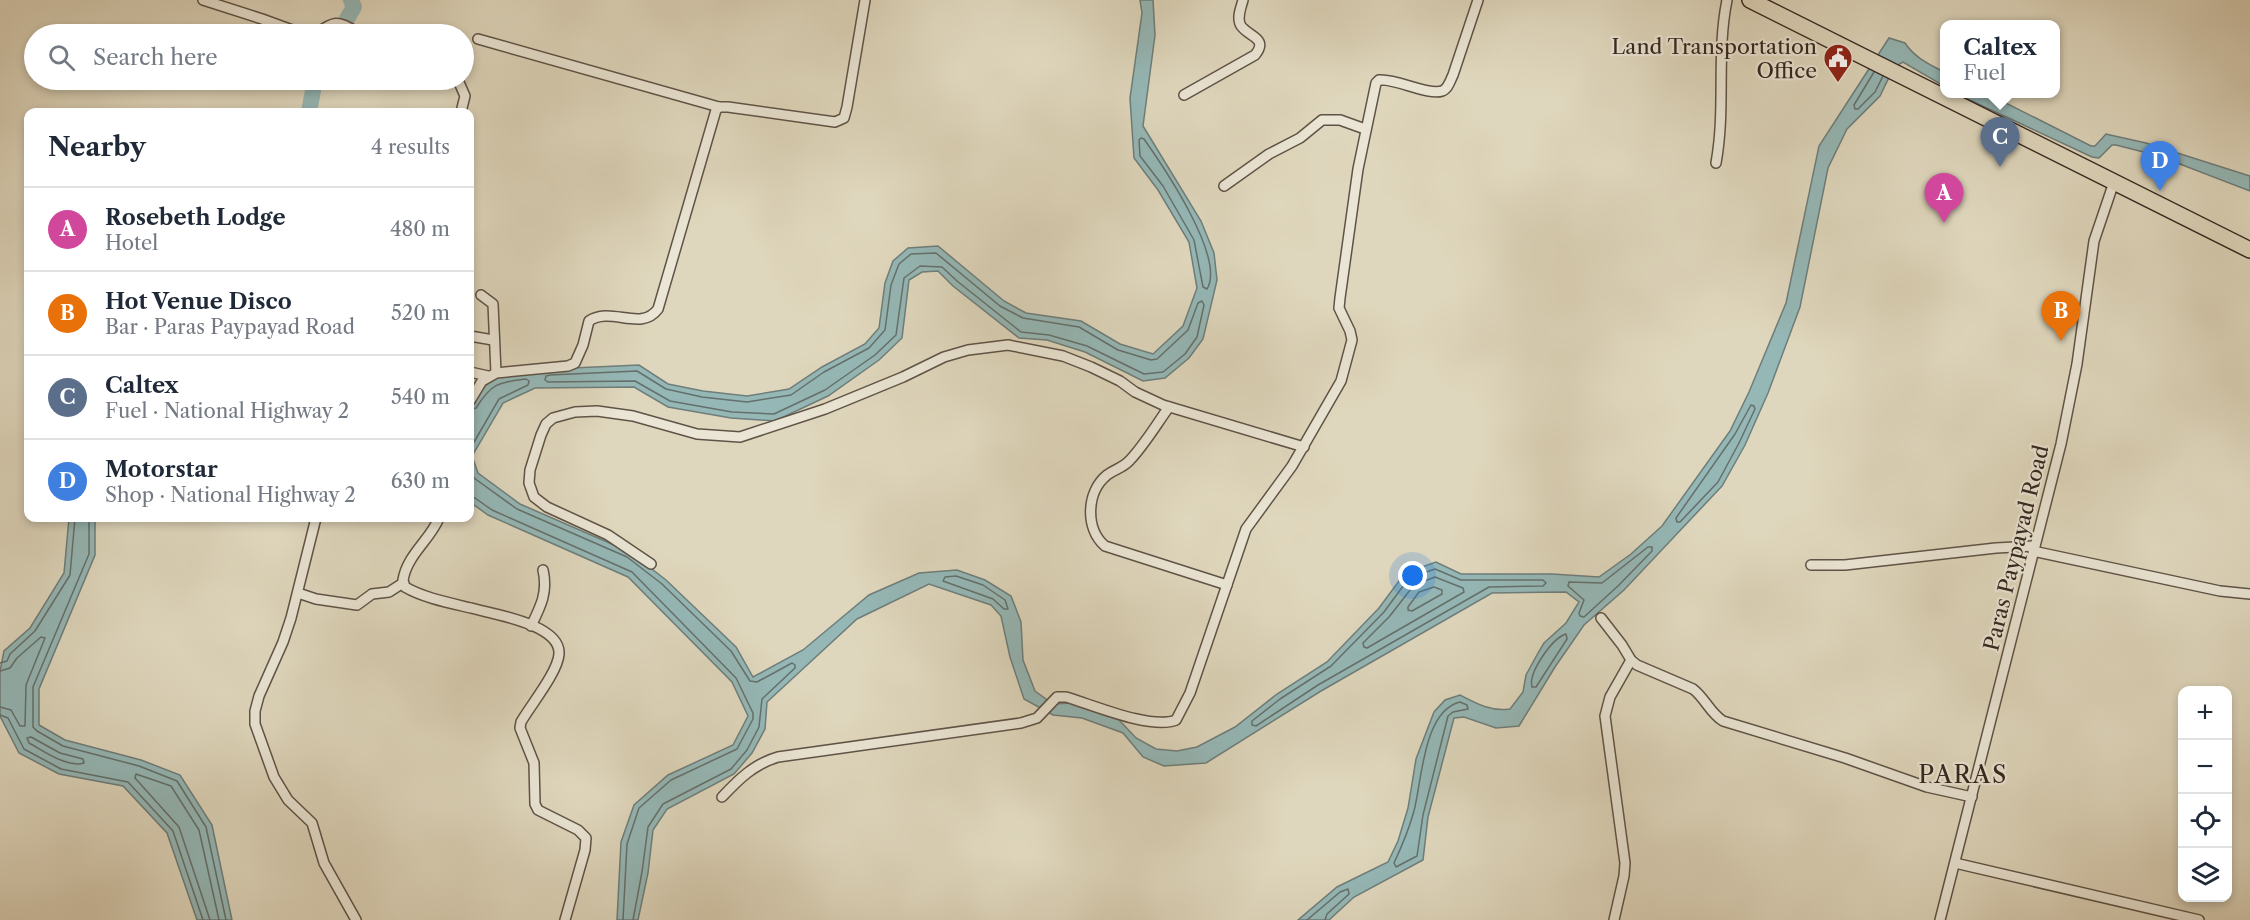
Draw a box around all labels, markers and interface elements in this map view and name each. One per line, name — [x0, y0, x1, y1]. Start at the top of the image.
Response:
popup — [1940, 20, 2060, 98]
search box — [24, 24, 474, 90]
place label: Land Transportation Office — [1612, 34, 1817, 83]
text: Caltex — [1963, 34, 2037, 61]
icon: search — [45, 41, 78, 74]
public building icon: Land Transportation Office — [1822, 42, 1854, 84]
text: Search here — [93, 44, 218, 71]
text: Fuel — [1963, 61, 2006, 85]
pin: C — [1980, 118, 2020, 167]
text: Nearby — [48, 131, 146, 163]
text: 4 results — [371, 135, 450, 159]
pin: D — [2140, 142, 2180, 191]
pin: A — [1924, 174, 1964, 223]
text: Rosebeth Lodge — [105, 204, 286, 231]
text: A — [60, 217, 75, 241]
text: 480 m — [390, 217, 450, 241]
text: Hotel — [105, 231, 158, 255]
text: Hot Venue Disco — [105, 288, 292, 315]
pin: B — [2042, 292, 2080, 341]
text: B — [60, 301, 75, 325]
text: 520 m — [391, 301, 450, 325]
text: Bar · Paras Paypayad Road — [105, 315, 355, 339]
text: Caltex — [105, 372, 179, 399]
text: C — [59, 385, 76, 409]
text: 540 m — [391, 385, 450, 409]
text: Fuel · National Highway 2 — [105, 399, 349, 423]
street label: Paras Paypayad Road — [1978, 442, 2054, 653]
text: Motorstar — [105, 456, 218, 483]
text: D — [59, 469, 76, 493]
text: 630 m — [391, 469, 450, 493]
text: Shop · National Highway 2 — [105, 483, 356, 507]
your location — [1398, 561, 1427, 590]
map controls — [2178, 686, 2232, 902]
button: + — [2178, 686, 2232, 740]
button: − — [2178, 740, 2232, 794]
district label: PARAS — [1918, 760, 2008, 789]
button: locate — [2178, 794, 2232, 848]
button: layers — [2178, 848, 2232, 902]

